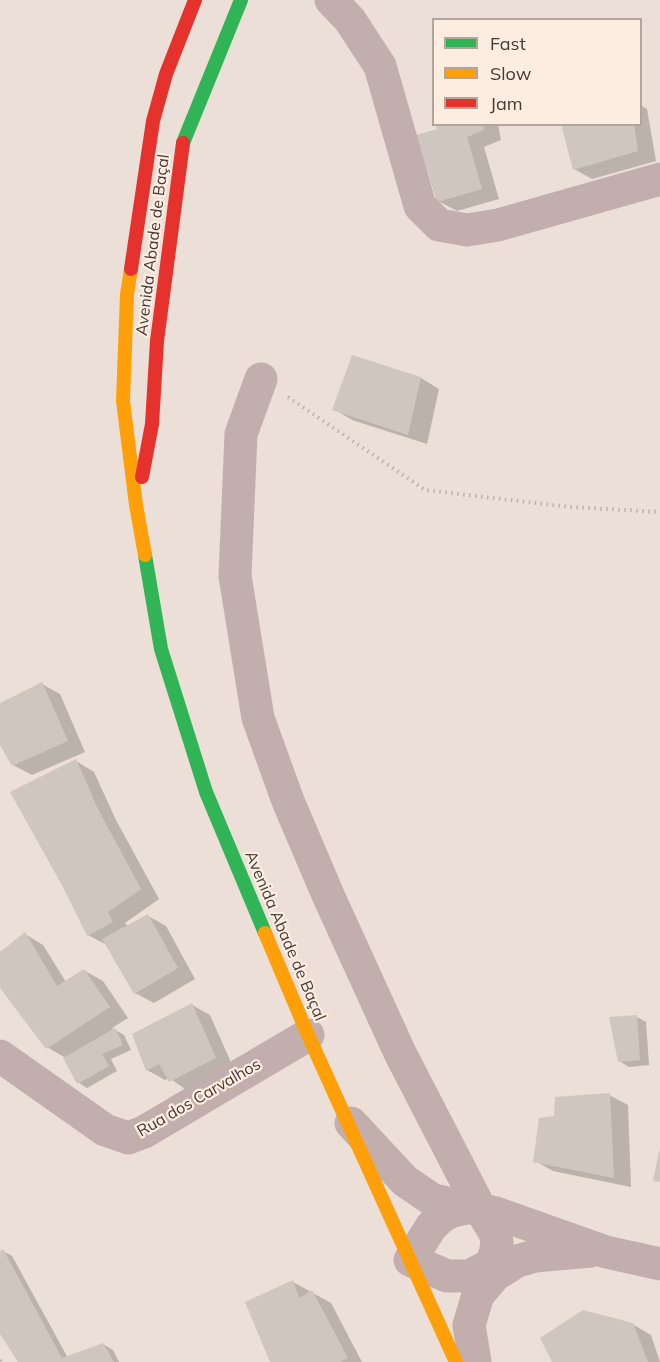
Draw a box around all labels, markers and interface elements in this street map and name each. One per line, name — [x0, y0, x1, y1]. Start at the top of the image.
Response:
legend — [432, 18, 642, 126]
text: Fast — [490, 32, 526, 55]
text: Slow — [490, 62, 531, 85]
text: Jam — [490, 92, 523, 115]
street label: Avenida Abade de Baçal — [132, 153, 174, 337]
street label: Avenida Abade de Baçal — [240, 848, 330, 1024]
street label: Rua dos Carvalhos — [134, 1055, 264, 1141]

